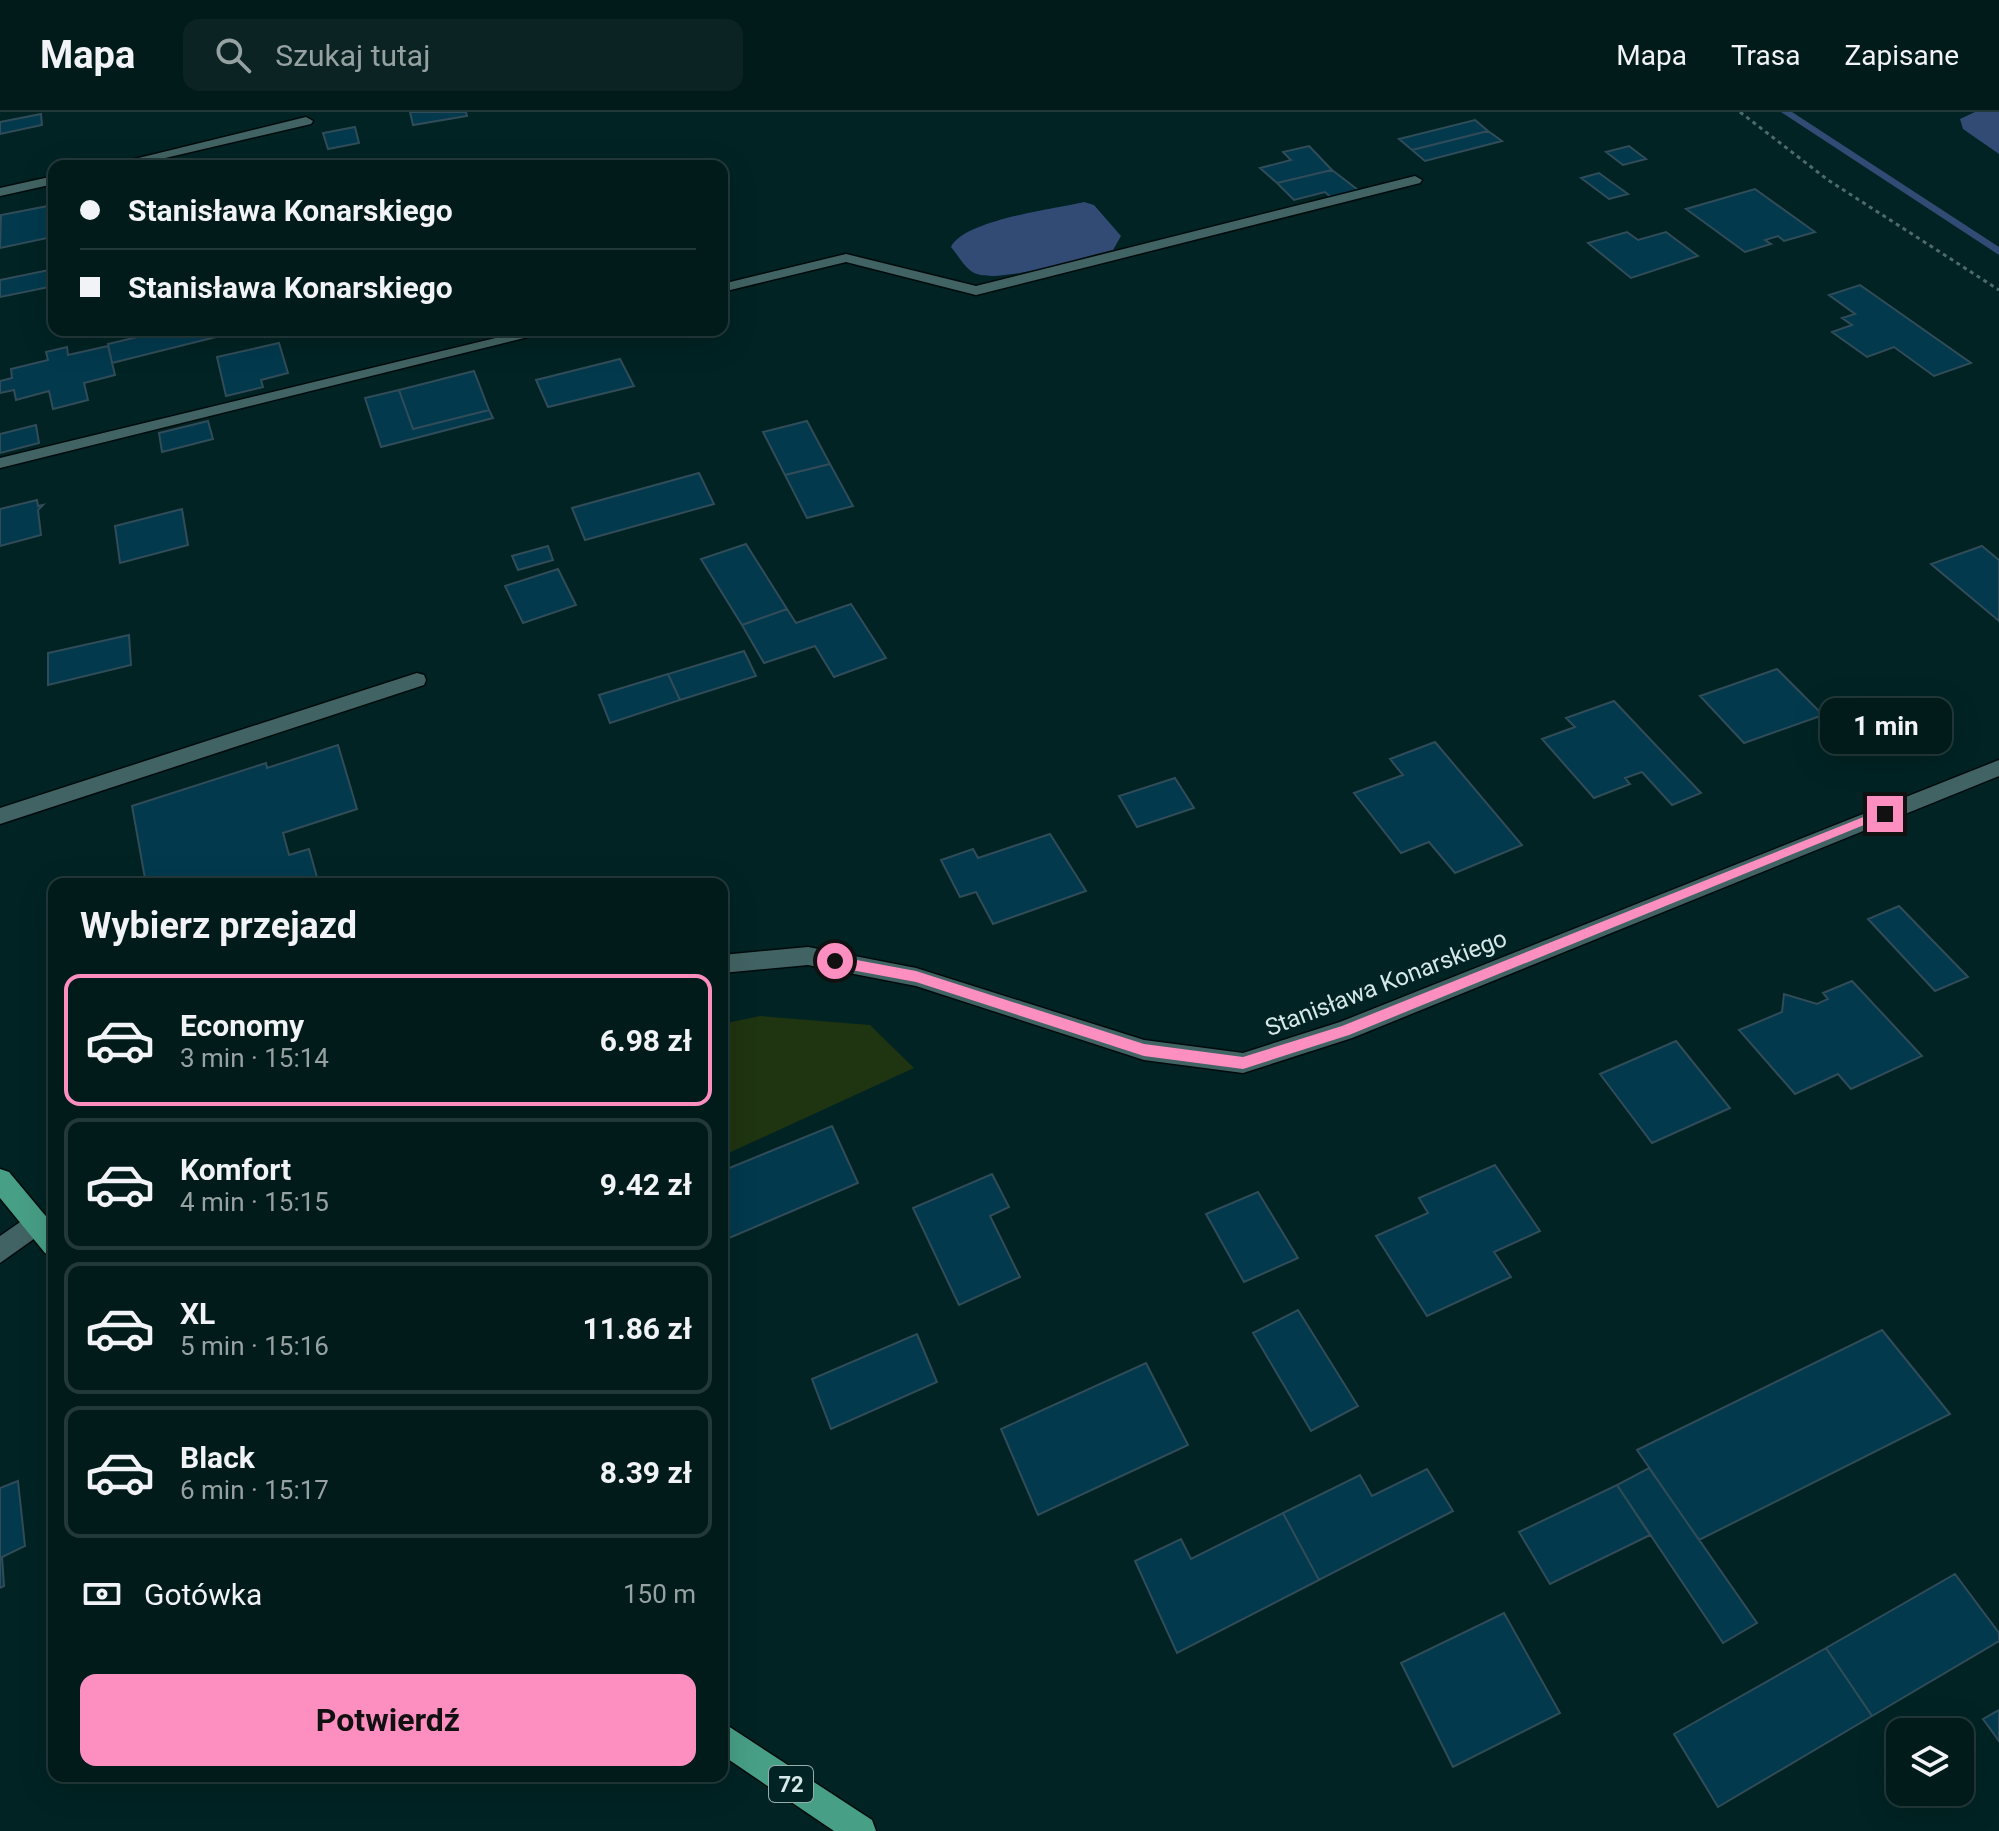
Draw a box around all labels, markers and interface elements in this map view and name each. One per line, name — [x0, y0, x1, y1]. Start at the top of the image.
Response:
search box — [183, 19, 743, 91]
text: Mapa — [40, 33, 135, 77]
icon: search — [211, 33, 255, 77]
text: Szukaj tutaj — [275, 38, 430, 73]
text: Mapa — [1616, 39, 1687, 72]
text: Trasa — [1731, 39, 1800, 72]
text: Zapisane — [1844, 39, 1959, 72]
text: Stanisława Konarskiego — [128, 193, 453, 228]
text: Stanisława Konarskiego — [128, 270, 453, 305]
callout: 1 min — [1819, 698, 1951, 754]
text: 1 min — [1853, 711, 1919, 741]
route end — [1867, 796, 1903, 832]
text: Wybierz przejazd — [80, 905, 357, 947]
street label: Stanisława Konarskiego — [1261, 924, 1511, 1042]
route start — [817, 943, 853, 979]
icon: car — [84, 1004, 156, 1076]
text: Economy — [180, 1008, 304, 1043]
text: 6.98 zł — [600, 1023, 692, 1058]
text: 3 min · 15:14 — [180, 1043, 329, 1073]
icon: car — [84, 1148, 156, 1220]
text: Komfort — [180, 1152, 291, 1187]
text: 9.42 zł — [600, 1167, 692, 1202]
text: 4 min · 15:15 — [180, 1187, 329, 1217]
icon: car — [84, 1292, 156, 1364]
text: XL — [180, 1296, 215, 1331]
text: 11.86 zł — [583, 1311, 692, 1346]
text: 5 min · 15:16 — [180, 1331, 329, 1361]
icon: car — [84, 1436, 156, 1508]
text: Black — [180, 1440, 255, 1475]
text: 8.39 zł — [600, 1455, 692, 1490]
text: 6 min · 15:17 — [180, 1475, 329, 1505]
icon: cash — [80, 1572, 124, 1616]
text: Gotówka — [144, 1577, 262, 1612]
text: 150 m — [623, 1579, 696, 1609]
button: Potwierdź — [80, 1674, 696, 1766]
map controls — [1886, 1718, 1974, 1806]
button: layers — [1886, 1718, 1974, 1806]
road number: 72 — [769, 1766, 813, 1802]

